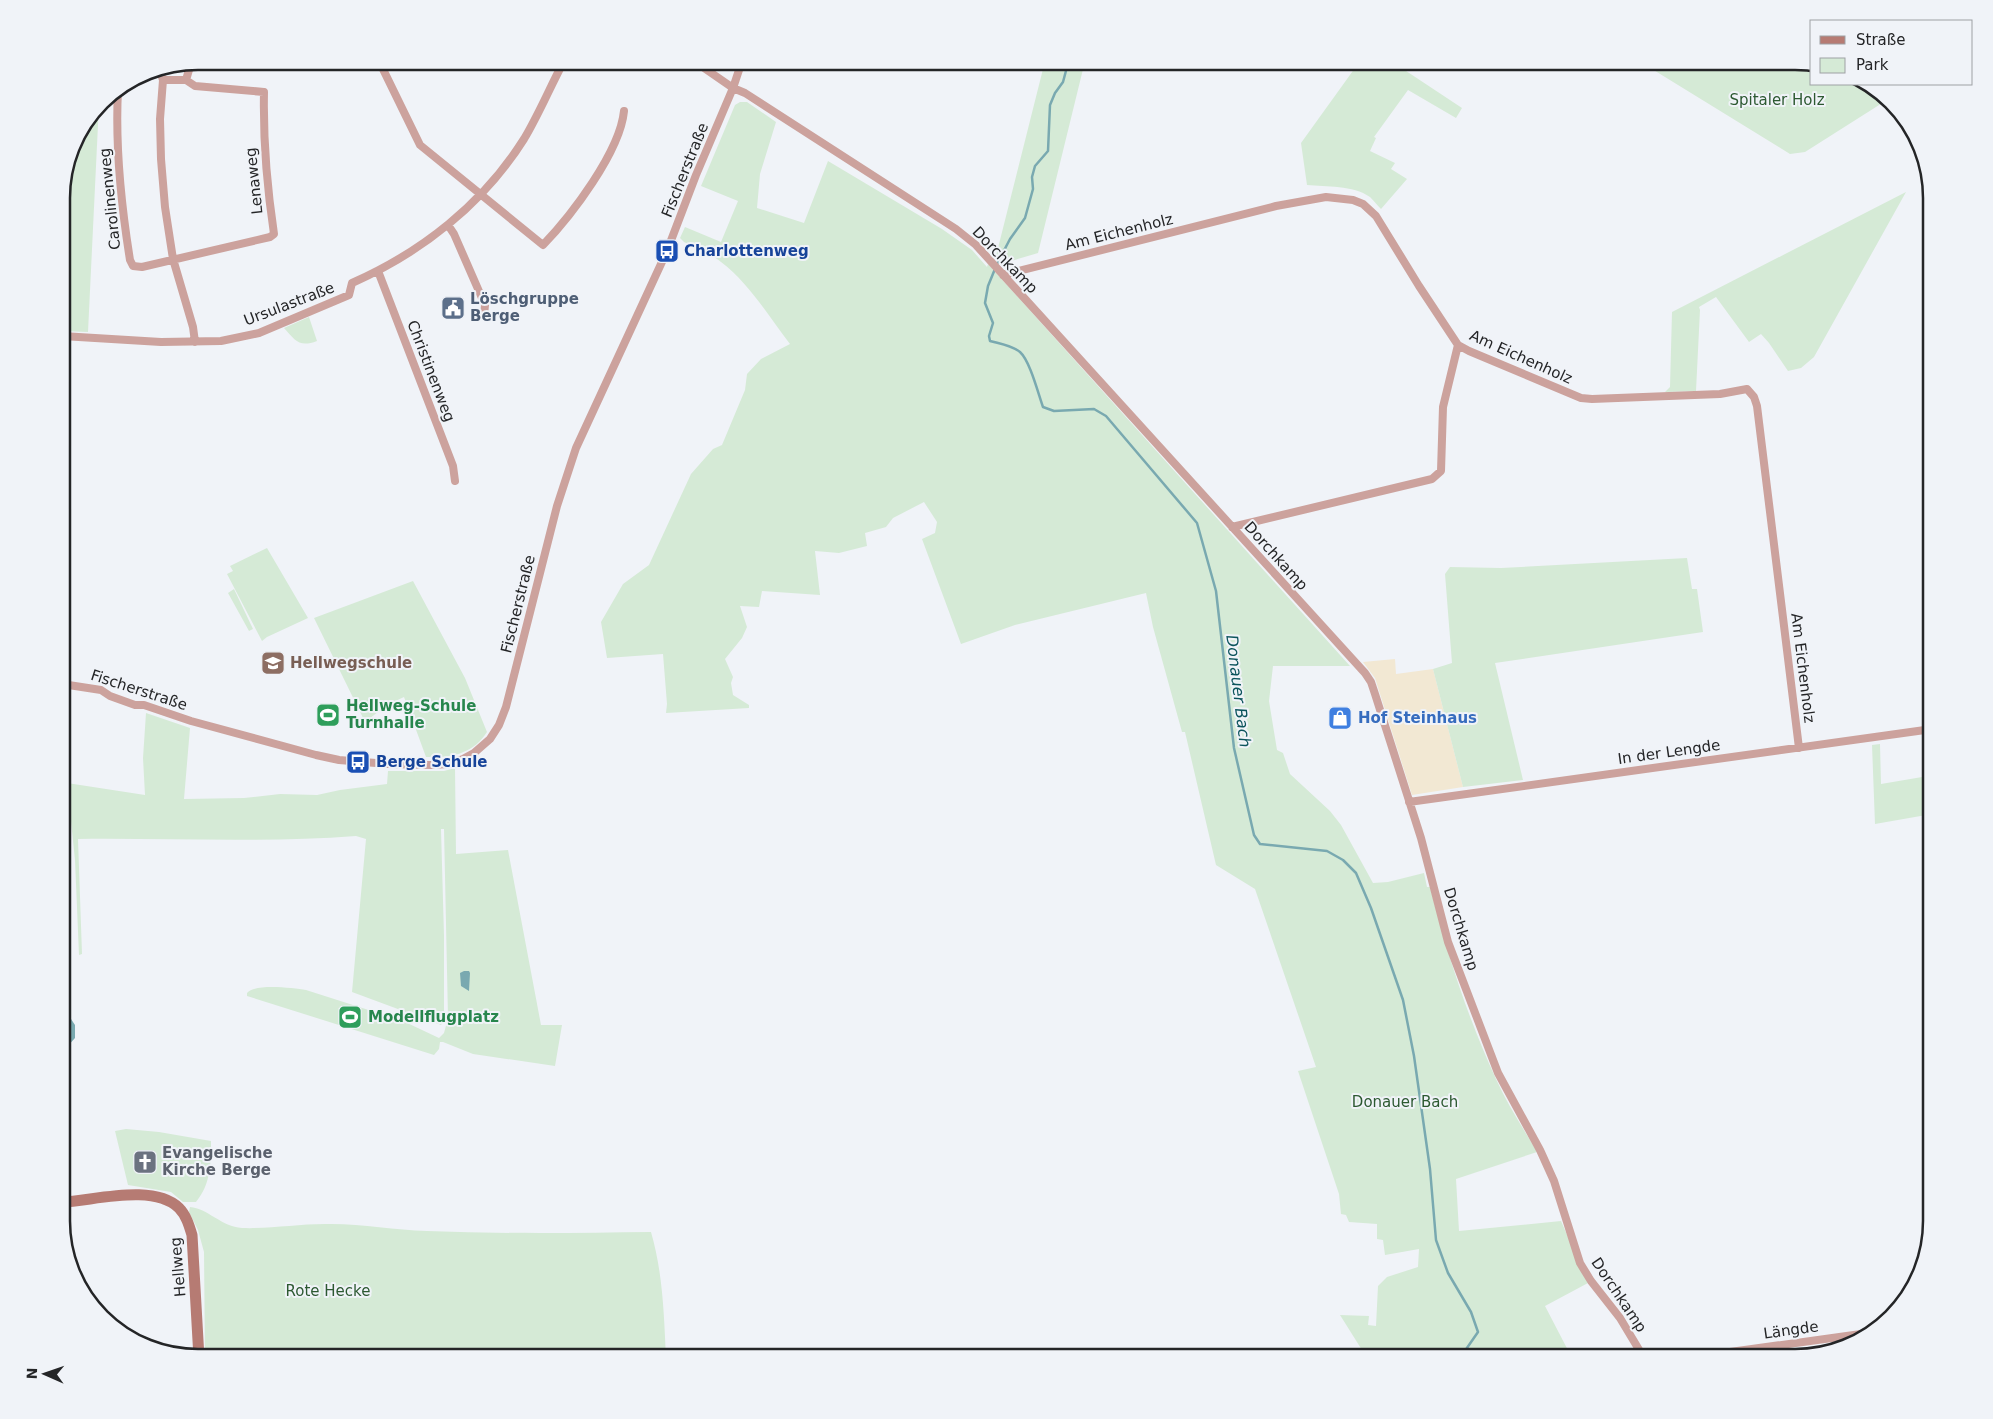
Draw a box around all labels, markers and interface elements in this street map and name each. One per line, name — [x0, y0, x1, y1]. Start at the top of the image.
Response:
legend — [1810, 20, 1973, 85]
text: Straße — [1856, 31, 1905, 49]
text: Park — [1856, 56, 1889, 74]
park label: Spitaler Holz — [1729, 91, 1825, 109]
street label: Fischerstraße — [658, 120, 712, 220]
street label: Carolinenweg — [96, 147, 124, 251]
street label: Lenaweg — [242, 147, 266, 215]
street label: Am Eichenholz — [1063, 210, 1175, 254]
street label: Dorchkamp — [969, 223, 1041, 297]
bus stop icon: Charlottenweg — [654, 238, 680, 264]
place label: Charlottenweg — [684, 242, 809, 260]
street label: Ursulastraße — [241, 278, 337, 330]
place label: Löschgruppe Berge — [470, 290, 579, 325]
public building icon: Löschgruppe Berge — [440, 295, 466, 321]
street label: Christinenweg — [403, 318, 459, 424]
street label: Am Eichenholz — [1467, 326, 1575, 388]
street label: Dorchkamp — [1241, 518, 1311, 594]
street label: Fischerstraße — [497, 553, 539, 655]
street label: Am Eichenholz — [1787, 612, 1819, 724]
water label: Donauer Bach — [1222, 634, 1255, 749]
school or university icon: Hellwegschule — [260, 650, 286, 676]
place label: Hellwegschule — [290, 654, 412, 672]
street label: Fischerstraße — [88, 666, 190, 714]
place label: Hellweg-Schule Turnhalle — [346, 697, 476, 732]
sports icon: Hellweg-Schule Turnhalle — [315, 702, 341, 728]
shop icon: Hof Steinhaus — [1327, 705, 1353, 731]
place label: Hof Steinhaus — [1358, 709, 1477, 727]
street label: In der Lengde — [1617, 736, 1721, 768]
bus stop icon: Berge Schule — [345, 749, 371, 775]
place label: Berge Schule — [376, 753, 488, 771]
street label: Dorchkamp — [1440, 885, 1482, 973]
sports icon: Modellflugplatz — [337, 1004, 363, 1030]
place label: Modellflugplatz — [368, 1008, 499, 1026]
park label: Donauer Bach — [1352, 1093, 1458, 1111]
place label: Evangelische Kirche Berge — [162, 1144, 273, 1179]
church icon: Evangelische Kirche Berge — [132, 1149, 158, 1175]
street label: Hellweg — [166, 1236, 190, 1298]
street label: Dorchkamp — [1587, 1254, 1651, 1336]
park label: Rote Hecke — [286, 1282, 370, 1300]
street label: Längde — [1762, 1317, 1820, 1343]
north arrow — [20, 1349, 70, 1399]
text: N — [24, 1367, 40, 1380]

